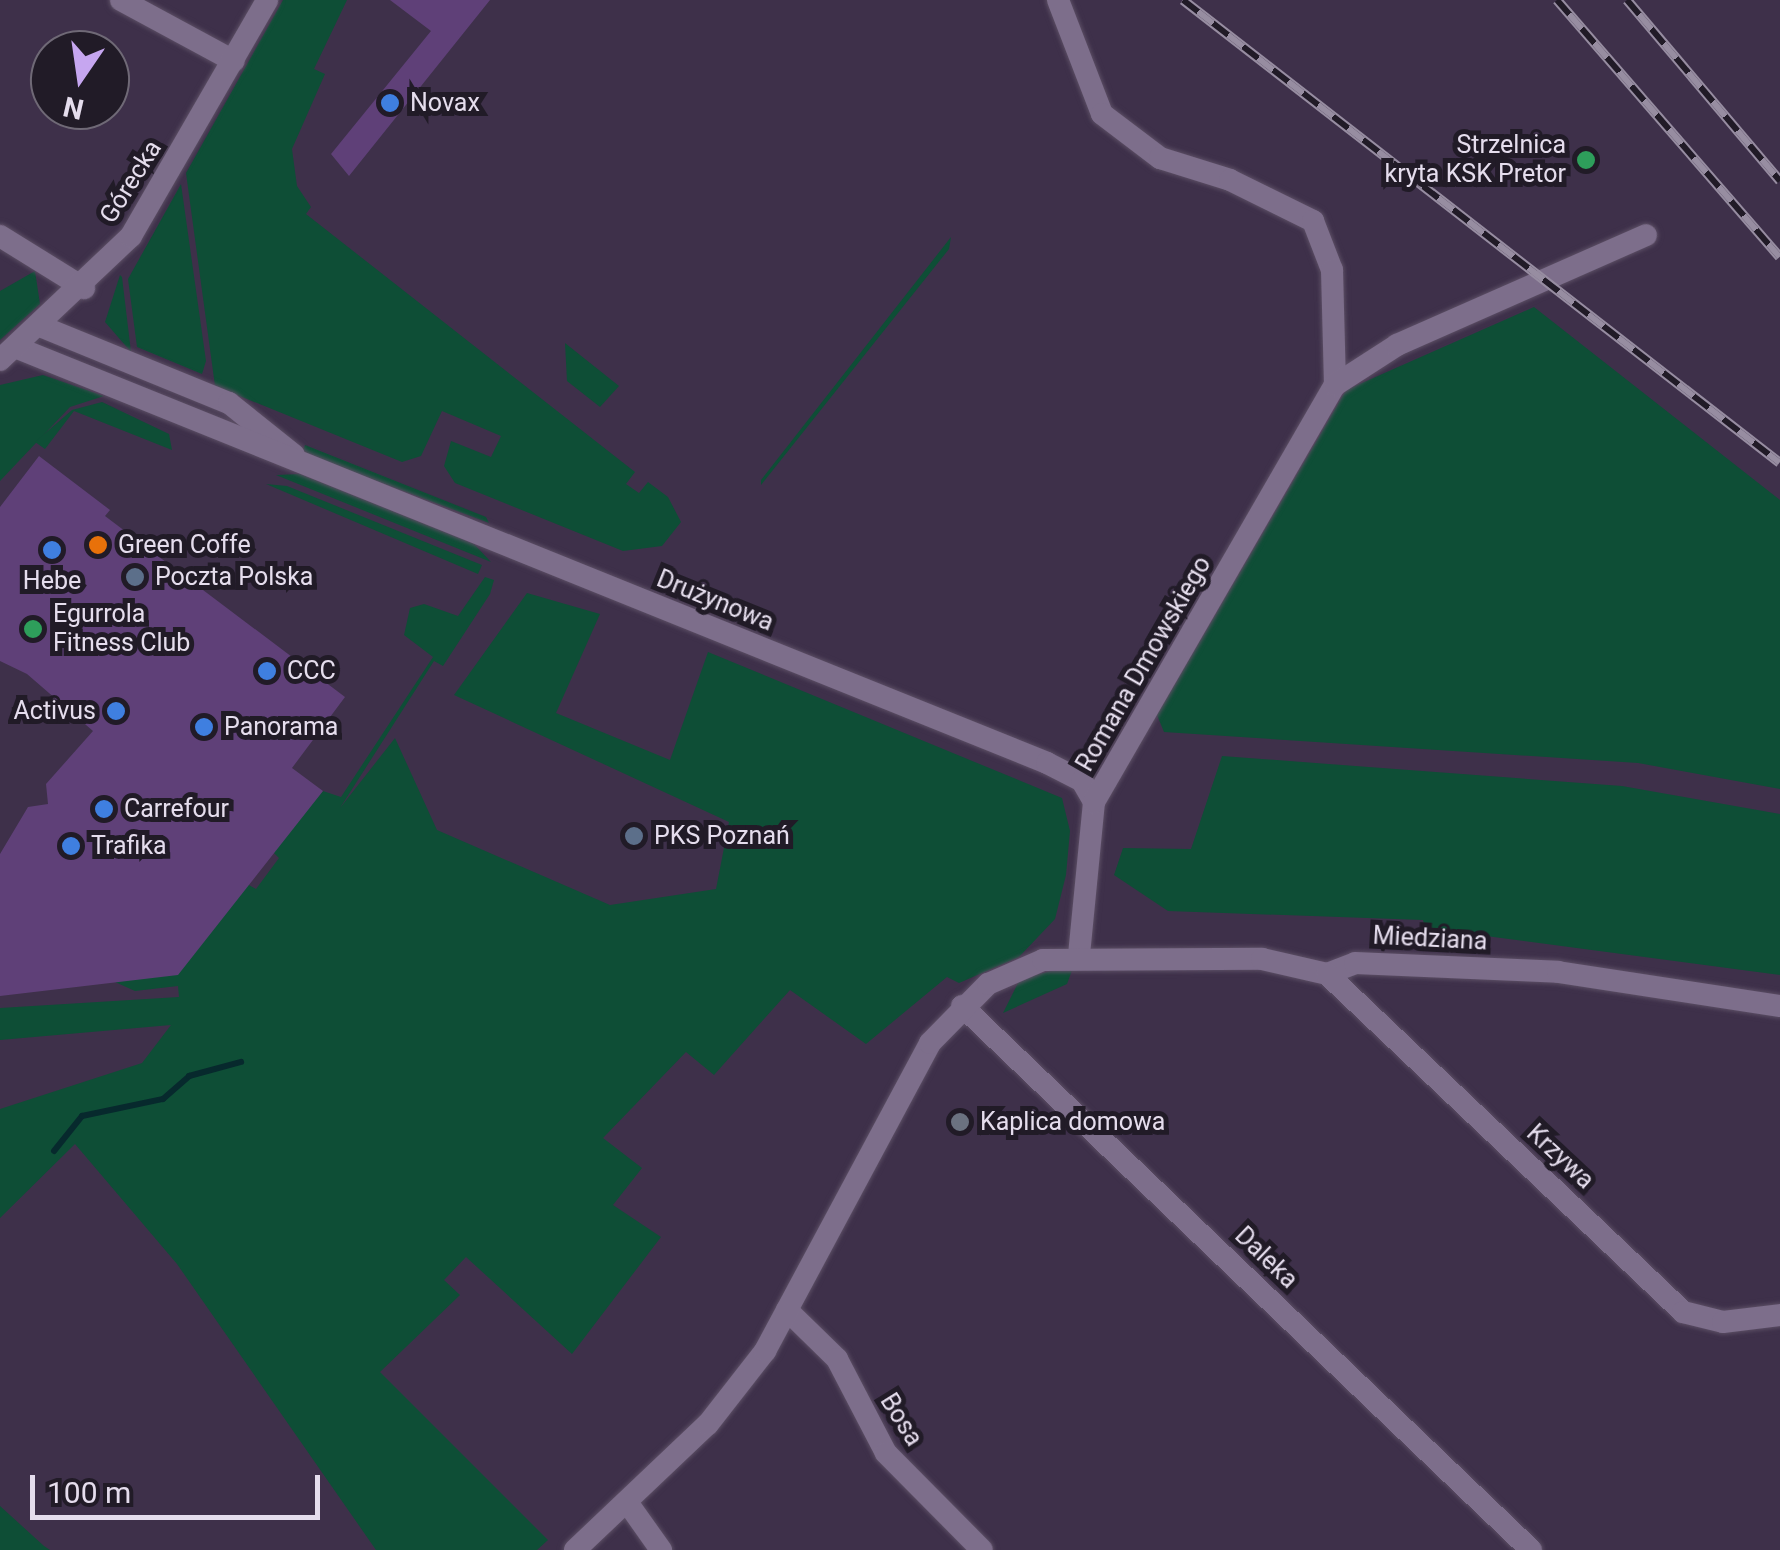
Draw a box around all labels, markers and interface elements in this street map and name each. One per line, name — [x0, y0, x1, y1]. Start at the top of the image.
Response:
north arrow — [30, 30, 130, 130]
place label: Novax — [410, 88, 480, 118]
text: N — [60, 89, 87, 126]
marker: Novax — [379, 92, 401, 114]
place label: Strzelnica kryta KSK Pretor — [1384, 131, 1566, 190]
street label: Górecka — [94, 135, 168, 229]
marker: Strzelnica kryta KSK Pretor — [1575, 149, 1597, 171]
place label: Green Coffe — [118, 530, 251, 560]
marker: Green Coffe — [87, 534, 109, 556]
marker: Hebe — [41, 539, 63, 561]
street label: Romana Dmowskiego — [1070, 551, 1218, 777]
place label: Poczta Polska — [155, 562, 313, 592]
street label: Drużynowa — [652, 564, 778, 638]
place label: Hebe — [23, 566, 81, 596]
marker: Poczta Polska — [124, 566, 146, 588]
place label: Egurrola Fitness Club — [53, 600, 190, 659]
marker: Egurrola Fitness Club — [22, 618, 44, 640]
place label: CCC — [287, 656, 336, 686]
marker: CCC — [256, 660, 278, 682]
place label: Activus — [14, 696, 96, 726]
marker: Activus — [105, 700, 127, 722]
place label: Panorama — [224, 712, 338, 742]
marker: Panorama — [193, 716, 215, 738]
place label: Carrefour — [124, 794, 229, 824]
marker: Carrefour — [93, 798, 115, 820]
place label: PKS Poznań — [654, 821, 790, 851]
marker: PKS Poznań — [623, 825, 645, 847]
place label: Trafika — [91, 831, 167, 861]
marker: Trafika — [60, 835, 82, 857]
street label: Miedziana — [1372, 921, 1488, 957]
place label: Kaplica domowa — [980, 1107, 1165, 1137]
marker: Kaplica domowa — [949, 1111, 971, 1133]
street label: Krzywa — [1520, 1118, 1600, 1196]
street label: Daleka — [1228, 1221, 1304, 1295]
street label: Bosa — [873, 1388, 929, 1452]
scale bar — [35, 1455, 325, 1517]
text: 100 m — [47, 1475, 131, 1510]

